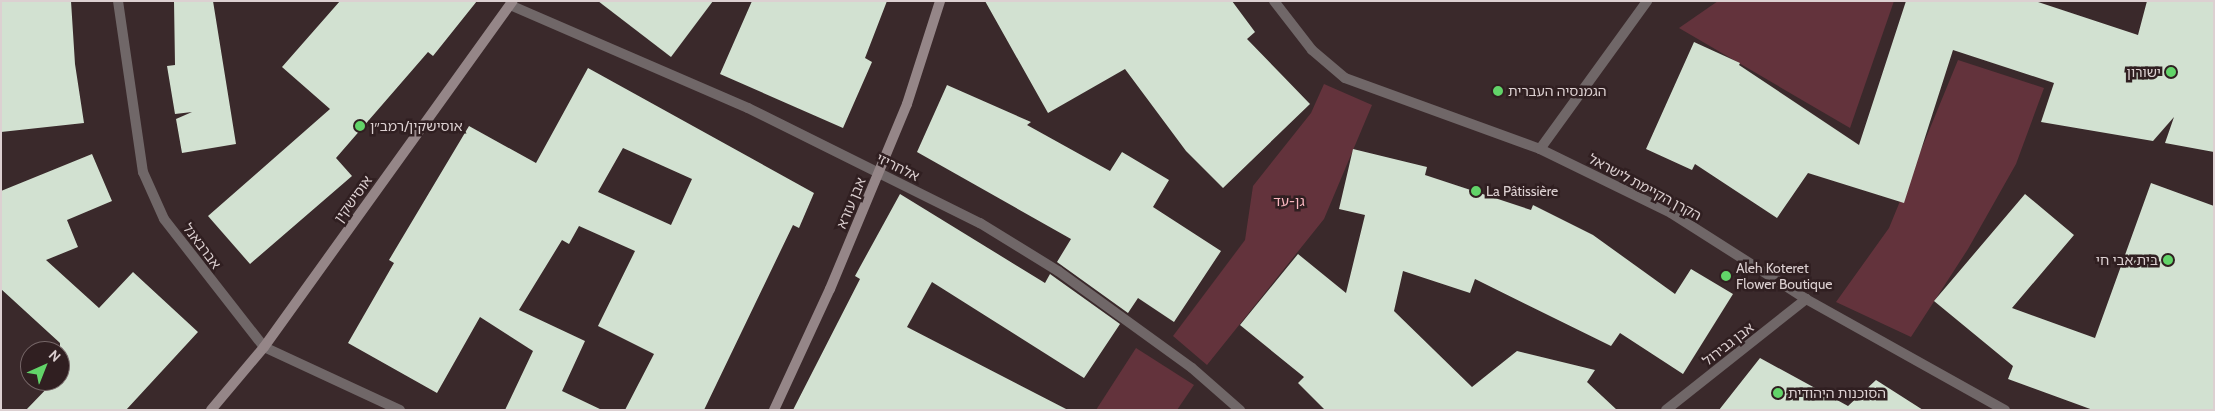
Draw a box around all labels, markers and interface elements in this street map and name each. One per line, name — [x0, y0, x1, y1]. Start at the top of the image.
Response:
place label: ישורון — [2126, 64, 2161, 80]
marker: ישורון — [2165, 66, 2177, 78]
place label: הגמנסיה העברית — [1508, 83, 1607, 99]
marker: הגמנסיה העברית — [1492, 85, 1504, 97]
place label: אוסישקין/רמב״ן — [370, 118, 463, 134]
marker: אוסישקין/רמב״ן — [354, 120, 366, 132]
street label: אלחריזי — [874, 149, 922, 185]
street label: הקרן הקיימת לישראל — [1586, 150, 1704, 224]
street label: אוסישקין — [330, 172, 376, 226]
street label: אבן עזרא — [833, 175, 869, 231]
place label: La Pâtissière — [1486, 183, 1558, 199]
marker: La Pâtissière — [1470, 185, 1482, 197]
park label: גן-עד — [1273, 193, 1305, 209]
street label: אברבאנל — [179, 220, 225, 272]
place label: בית אבי חי — [2096, 252, 2158, 268]
marker: בית אבי חי — [2162, 254, 2174, 266]
place label: Aleh Koteret Flower Boutique — [1736, 260, 1832, 292]
marker: Aleh Koteret Flower Boutique — [1720, 270, 1732, 282]
street label: אבן גבירול — [1699, 319, 1757, 369]
north arrow — [20, 341, 70, 391]
text: N — [45, 346, 65, 366]
place label: הסוכנות היהודית — [1788, 385, 1886, 401]
marker: הסוכנות היהודית — [1772, 387, 1784, 399]

